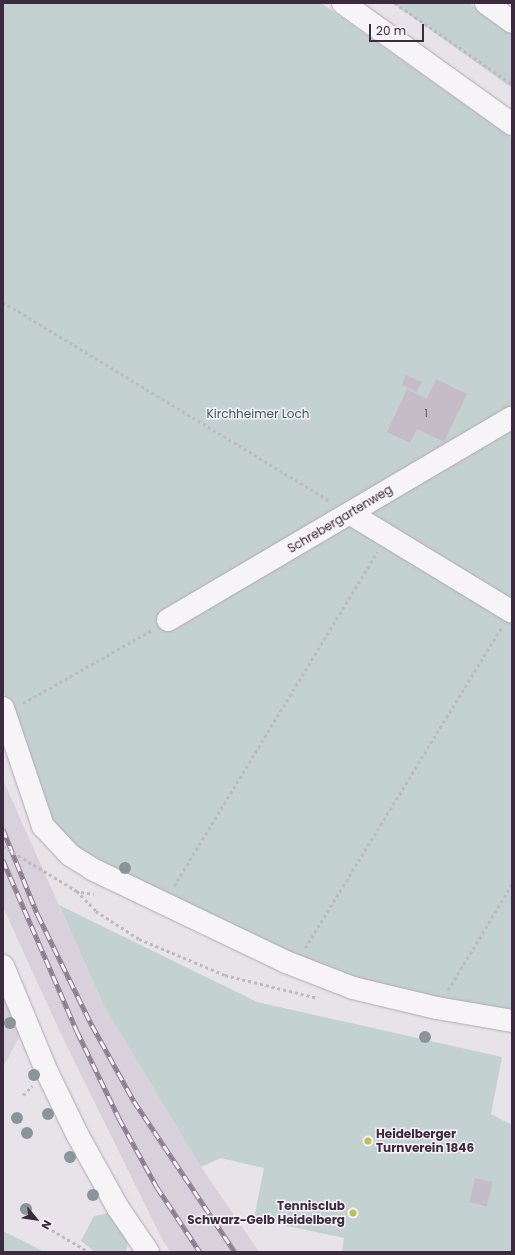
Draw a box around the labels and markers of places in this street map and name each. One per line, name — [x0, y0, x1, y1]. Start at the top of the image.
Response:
place label: Heidelberger Turnverein 1846 — [376, 1127, 474, 1155]
marker: Heidelberger Turnverein 1846 — [363, 1136, 373, 1146]
place label: Tennisclub Schwarz-Gelb Heidelberg — [187, 1199, 345, 1227]
marker: Tennisclub Schwarz-Gelb Heidelberg — [348, 1208, 358, 1218]

